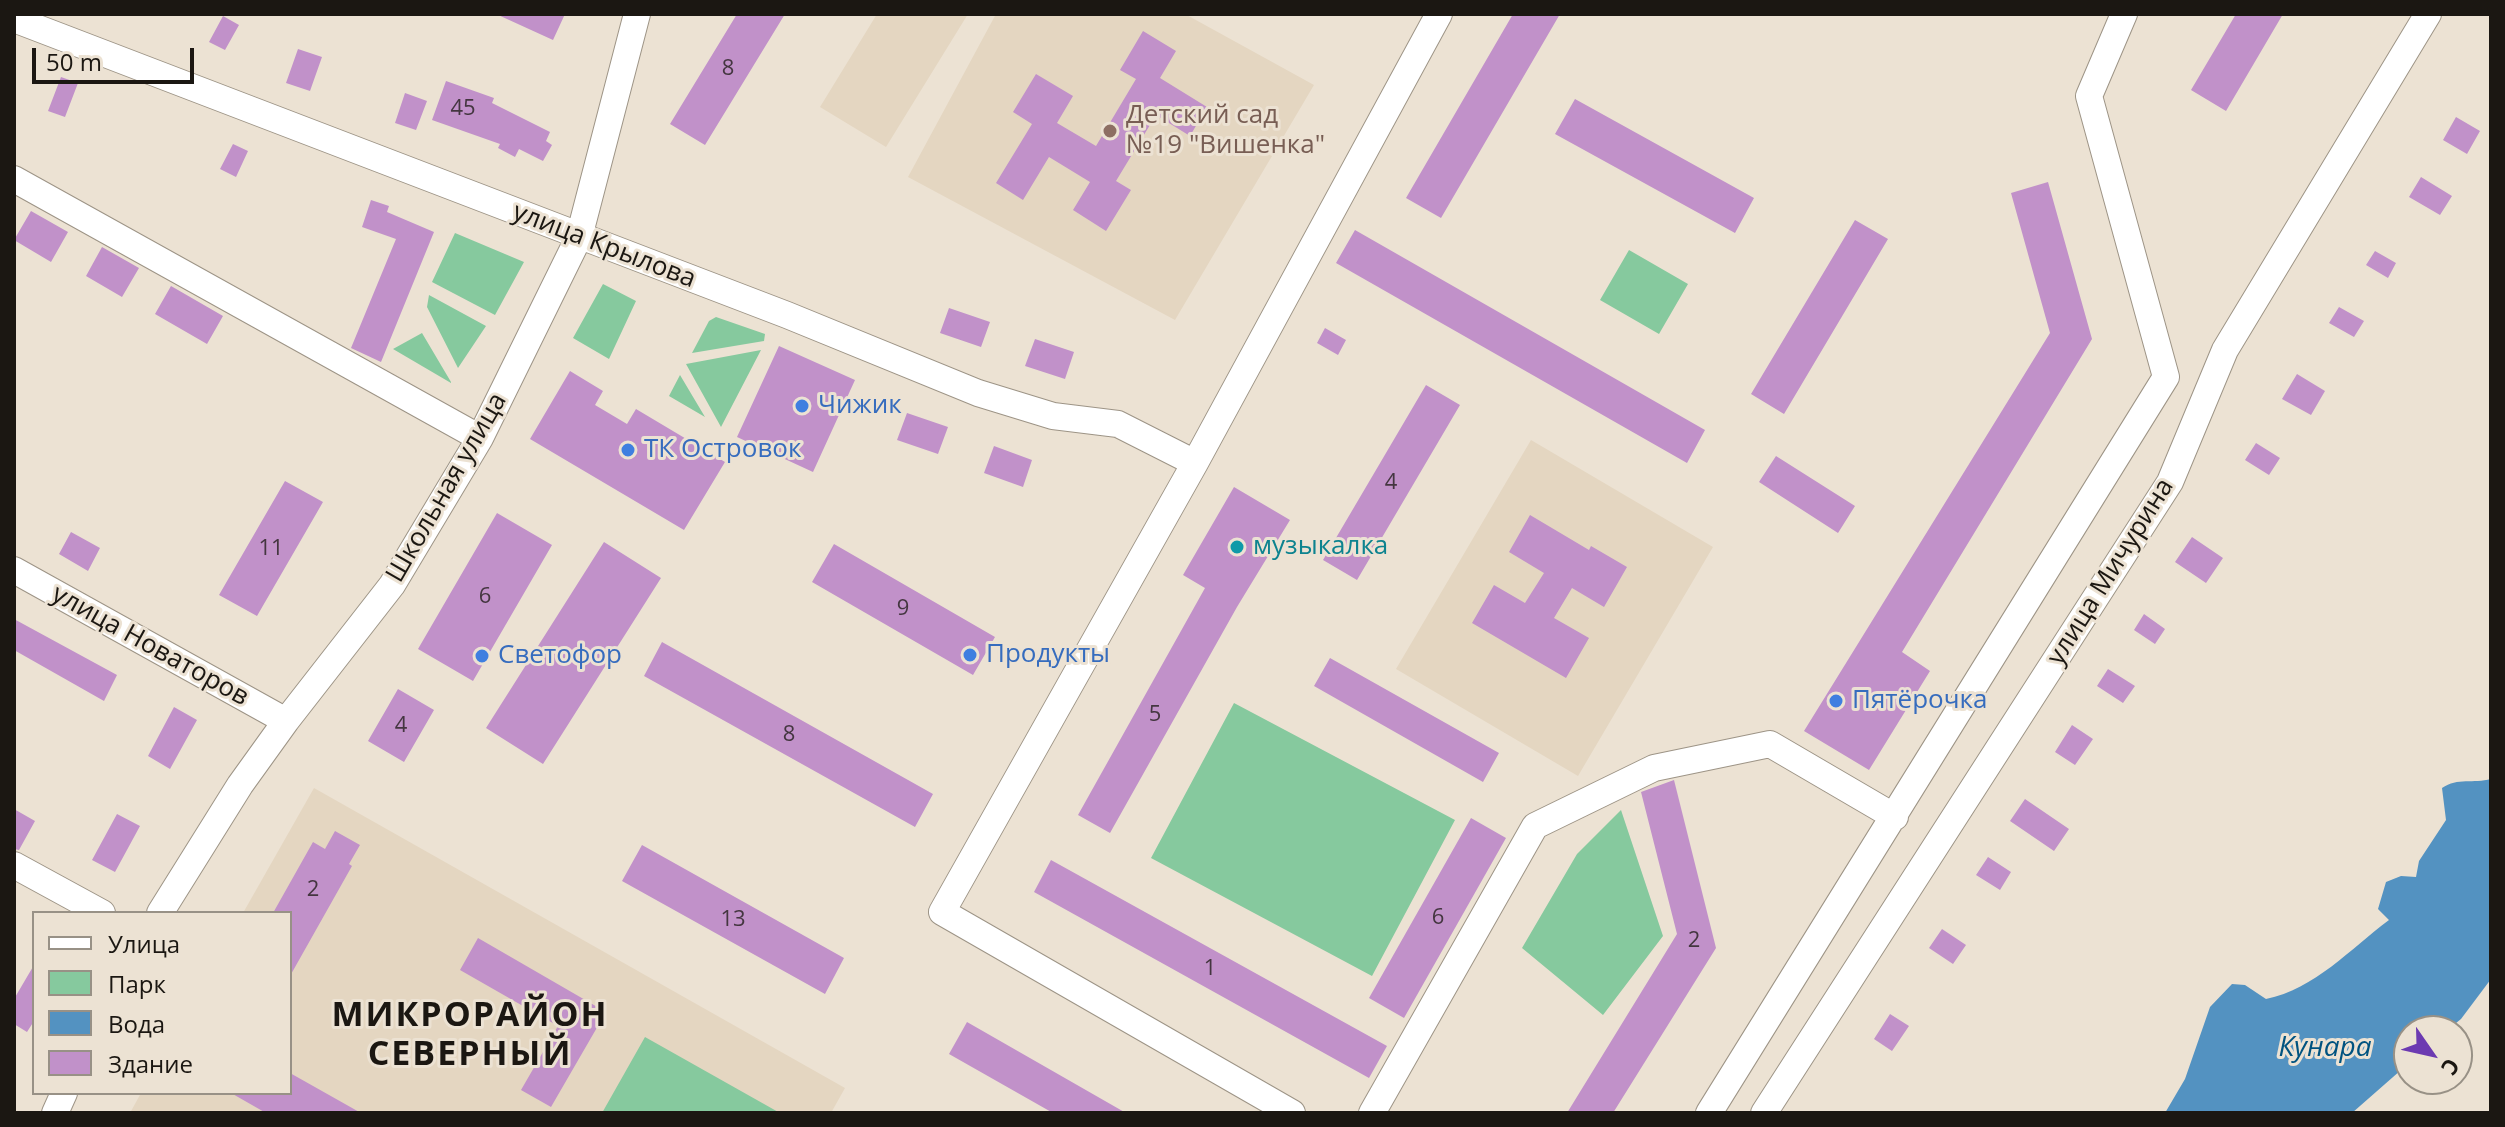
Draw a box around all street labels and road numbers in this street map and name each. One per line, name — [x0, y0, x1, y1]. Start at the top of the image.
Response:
street label: улица Крылова — [508, 197, 700, 295]
street label: Школьная улица — [380, 388, 514, 588]
street label: улица Мичурина — [2041, 473, 2181, 671]
street label: улица Новаторов — [46, 579, 254, 713]

